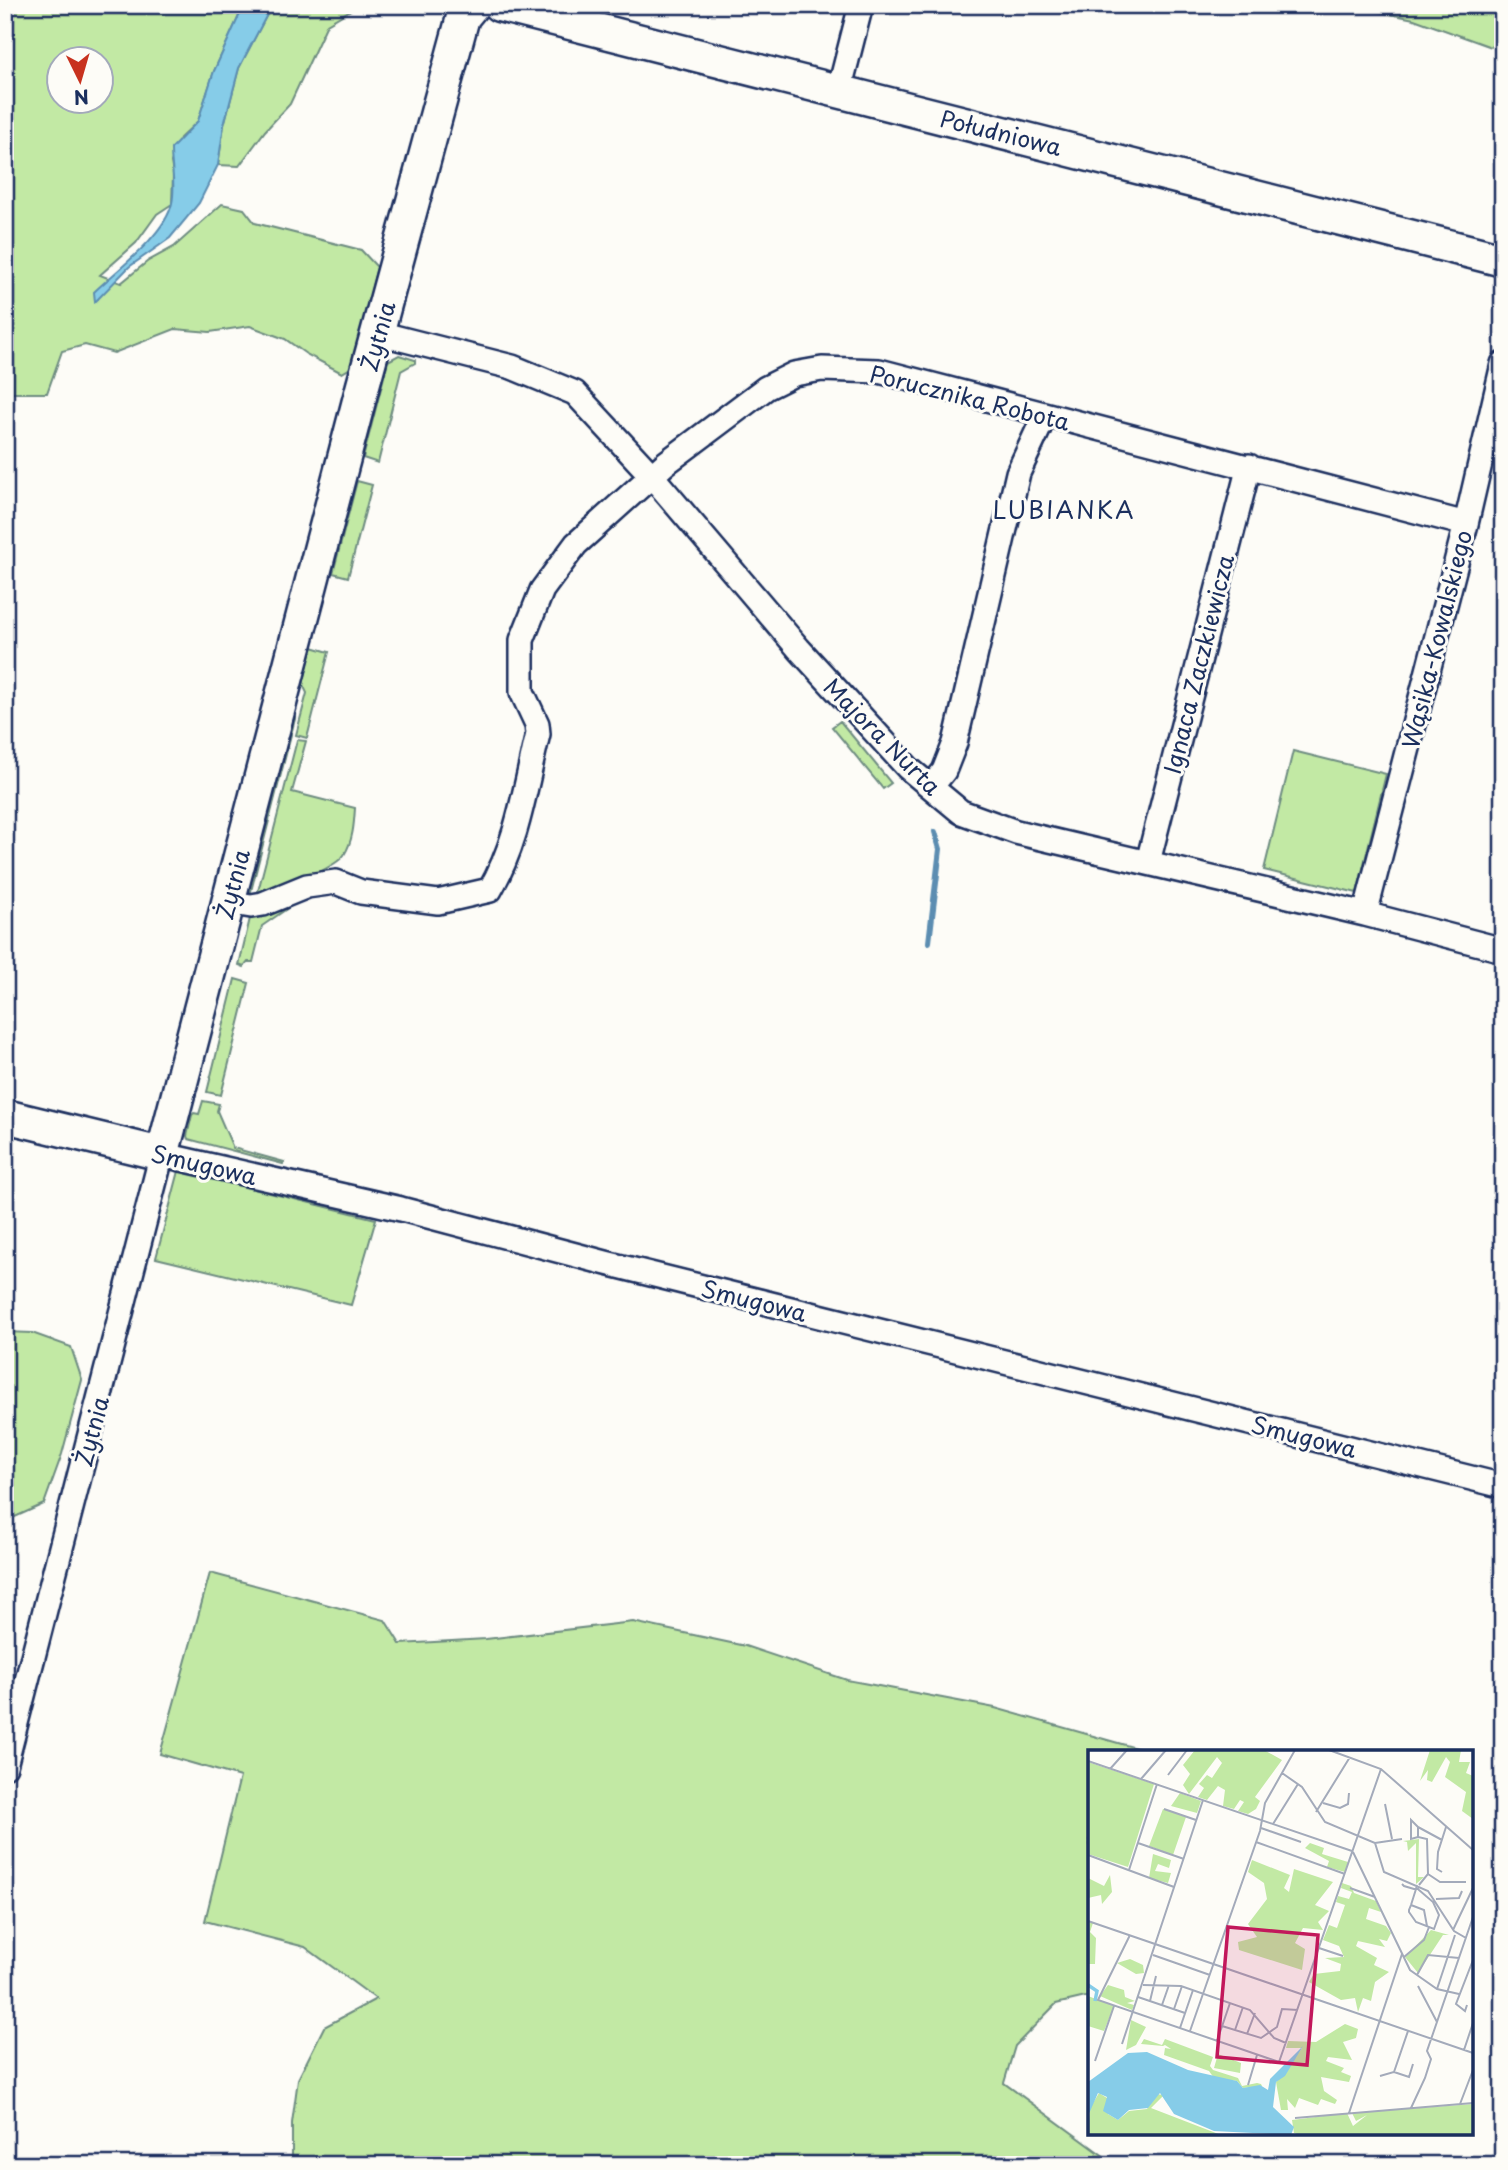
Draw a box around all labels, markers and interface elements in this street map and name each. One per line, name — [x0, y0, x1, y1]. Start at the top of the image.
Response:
north arrow — [46, 46, 116, 116]
text: N — [73, 83, 90, 113]
street label: Południowa — [937, 100, 1066, 164]
street label: Żytnia — [350, 297, 404, 375]
street label: Porucznika Robota — [866, 355, 1074, 439]
district label: LUBIANKA — [992, 491, 1136, 527]
street label: Wąsika-Kowalskiego — [1392, 526, 1480, 752]
street label: Ignaca Zaczkiewicza — [1154, 550, 1242, 777]
street label: Majora Nurta — [816, 669, 950, 803]
street label: Żytnia — [206, 845, 258, 923]
street label: Smugowa — [148, 1135, 261, 1193]
street label: Smugowa — [698, 1270, 811, 1330]
street label: Żytnia — [65, 1392, 117, 1470]
street label: Smugowa — [1248, 1406, 1361, 1466]
inset map — [1088, 1750, 1473, 2135]

